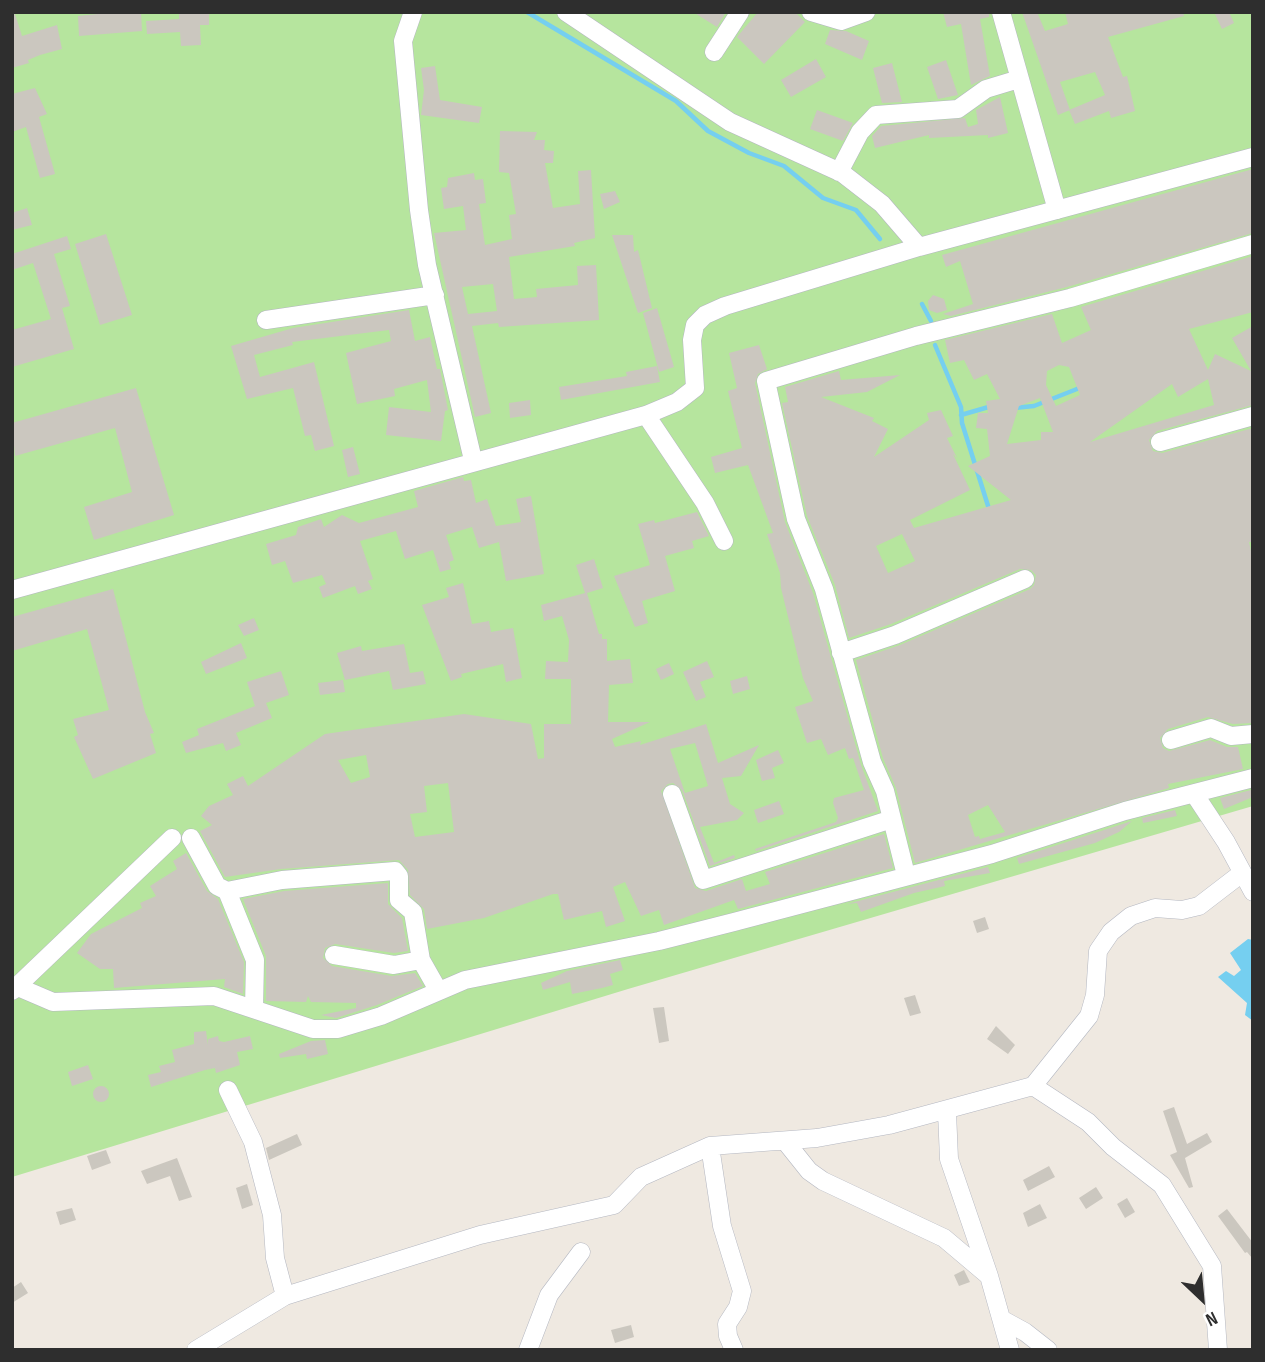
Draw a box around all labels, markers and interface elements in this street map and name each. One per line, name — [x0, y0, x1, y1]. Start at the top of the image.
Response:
north arrow — [1167, 1264, 1237, 1334]
text: N — [1202, 1306, 1221, 1331]

